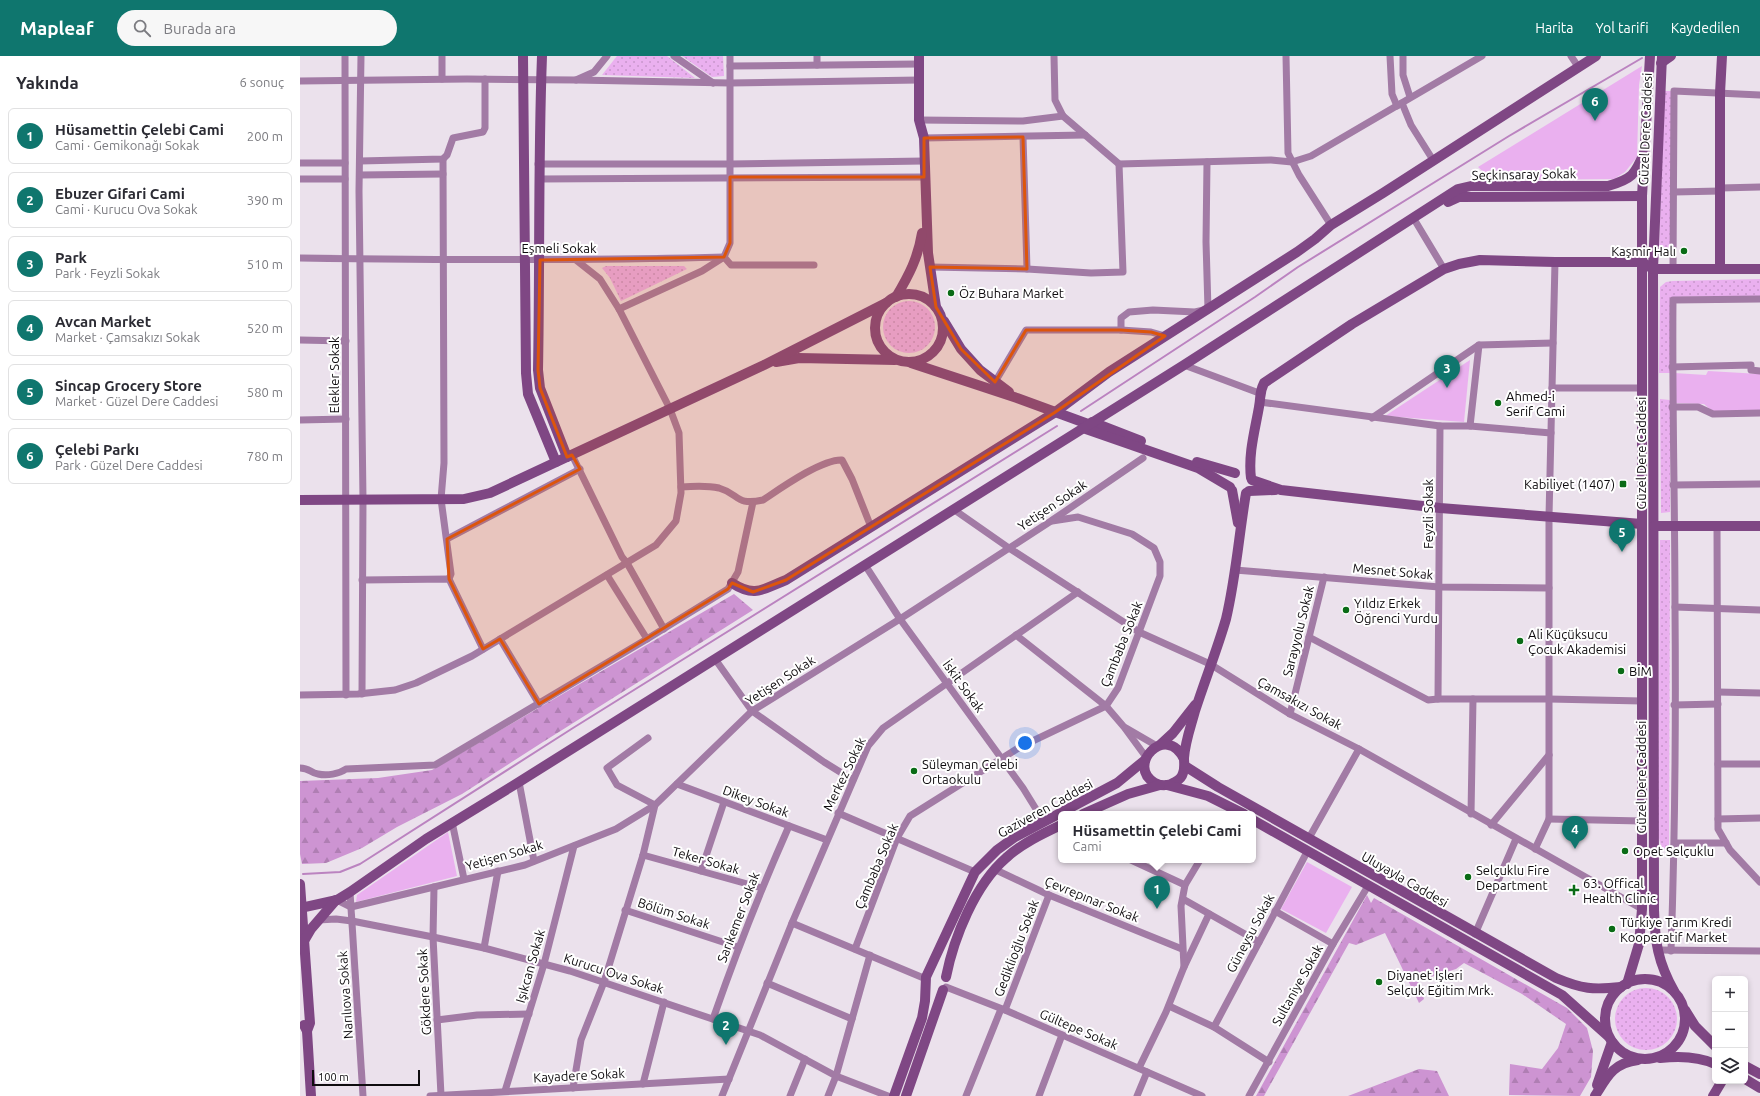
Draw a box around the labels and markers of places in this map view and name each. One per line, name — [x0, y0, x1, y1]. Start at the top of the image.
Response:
pin: 6 — [1582, 88, 1608, 121]
place label: Kaşmir Halı — [1611, 244, 1676, 258]
marker: Kaşmir Halı — [1679, 246, 1689, 256]
place label: Öz Buhara Market — [959, 285, 1064, 300]
marker: Öz Buhara Market — [946, 288, 956, 298]
pin: 3 — [1434, 355, 1460, 388]
place label: Ahmed-i Serif Cami — [1506, 389, 1565, 418]
marker: Ahmed-i Serif Cami — [1493, 398, 1503, 408]
place label: Kabiliyet (1407) — [1524, 477, 1615, 492]
marker: Kabiliyet (1407) — [1618, 479, 1628, 489]
pin: 5 — [1609, 519, 1635, 552]
place label: Yıldız Erkek Öğrenci Yurdu — [1354, 596, 1438, 625]
marker: Yıldız Erkek Öğrenci Yurdu — [1341, 605, 1351, 615]
place label: Ali Küçüksucu Çocuk Akademisi — [1528, 627, 1626, 656]
marker: Ali Küçüksucu Çocuk Akademisi — [1515, 636, 1525, 646]
place label: BİM — [1629, 663, 1652, 678]
marker: BİM — [1616, 666, 1626, 676]
place label: Süleyman Çelebi Ortaokulu — [922, 757, 1018, 786]
marker: Süleyman Çelebi Ortaokulu — [909, 766, 919, 776]
pin: 4 — [1562, 816, 1588, 849]
place label: Opet Selçuklu — [1633, 844, 1714, 858]
marker: Opet Selçuklu — [1620, 846, 1630, 856]
place label: Selçuklu Fire Department — [1476, 863, 1549, 892]
marker: Selçuklu Fire Department — [1463, 872, 1473, 882]
pin: 1 — [1144, 876, 1170, 909]
place label: 63. Offical Health Clinic — [1583, 876, 1656, 905]
marker: 63. Offical Health Clinic — [1568, 884, 1580, 896]
place label: Türkiye Tarım Kredi Kooperatif Market — [1620, 915, 1732, 944]
marker: Türkiye Tarım Kredi Kooperatif Market — [1607, 924, 1617, 934]
place label: Diyanet İşleri Selçuk Eğitim Mrk. — [1387, 967, 1494, 997]
marker: Diyanet İşleri Selçuk Eğitim Mrk. — [1374, 977, 1384, 987]
pin: 2 — [713, 1012, 739, 1045]

